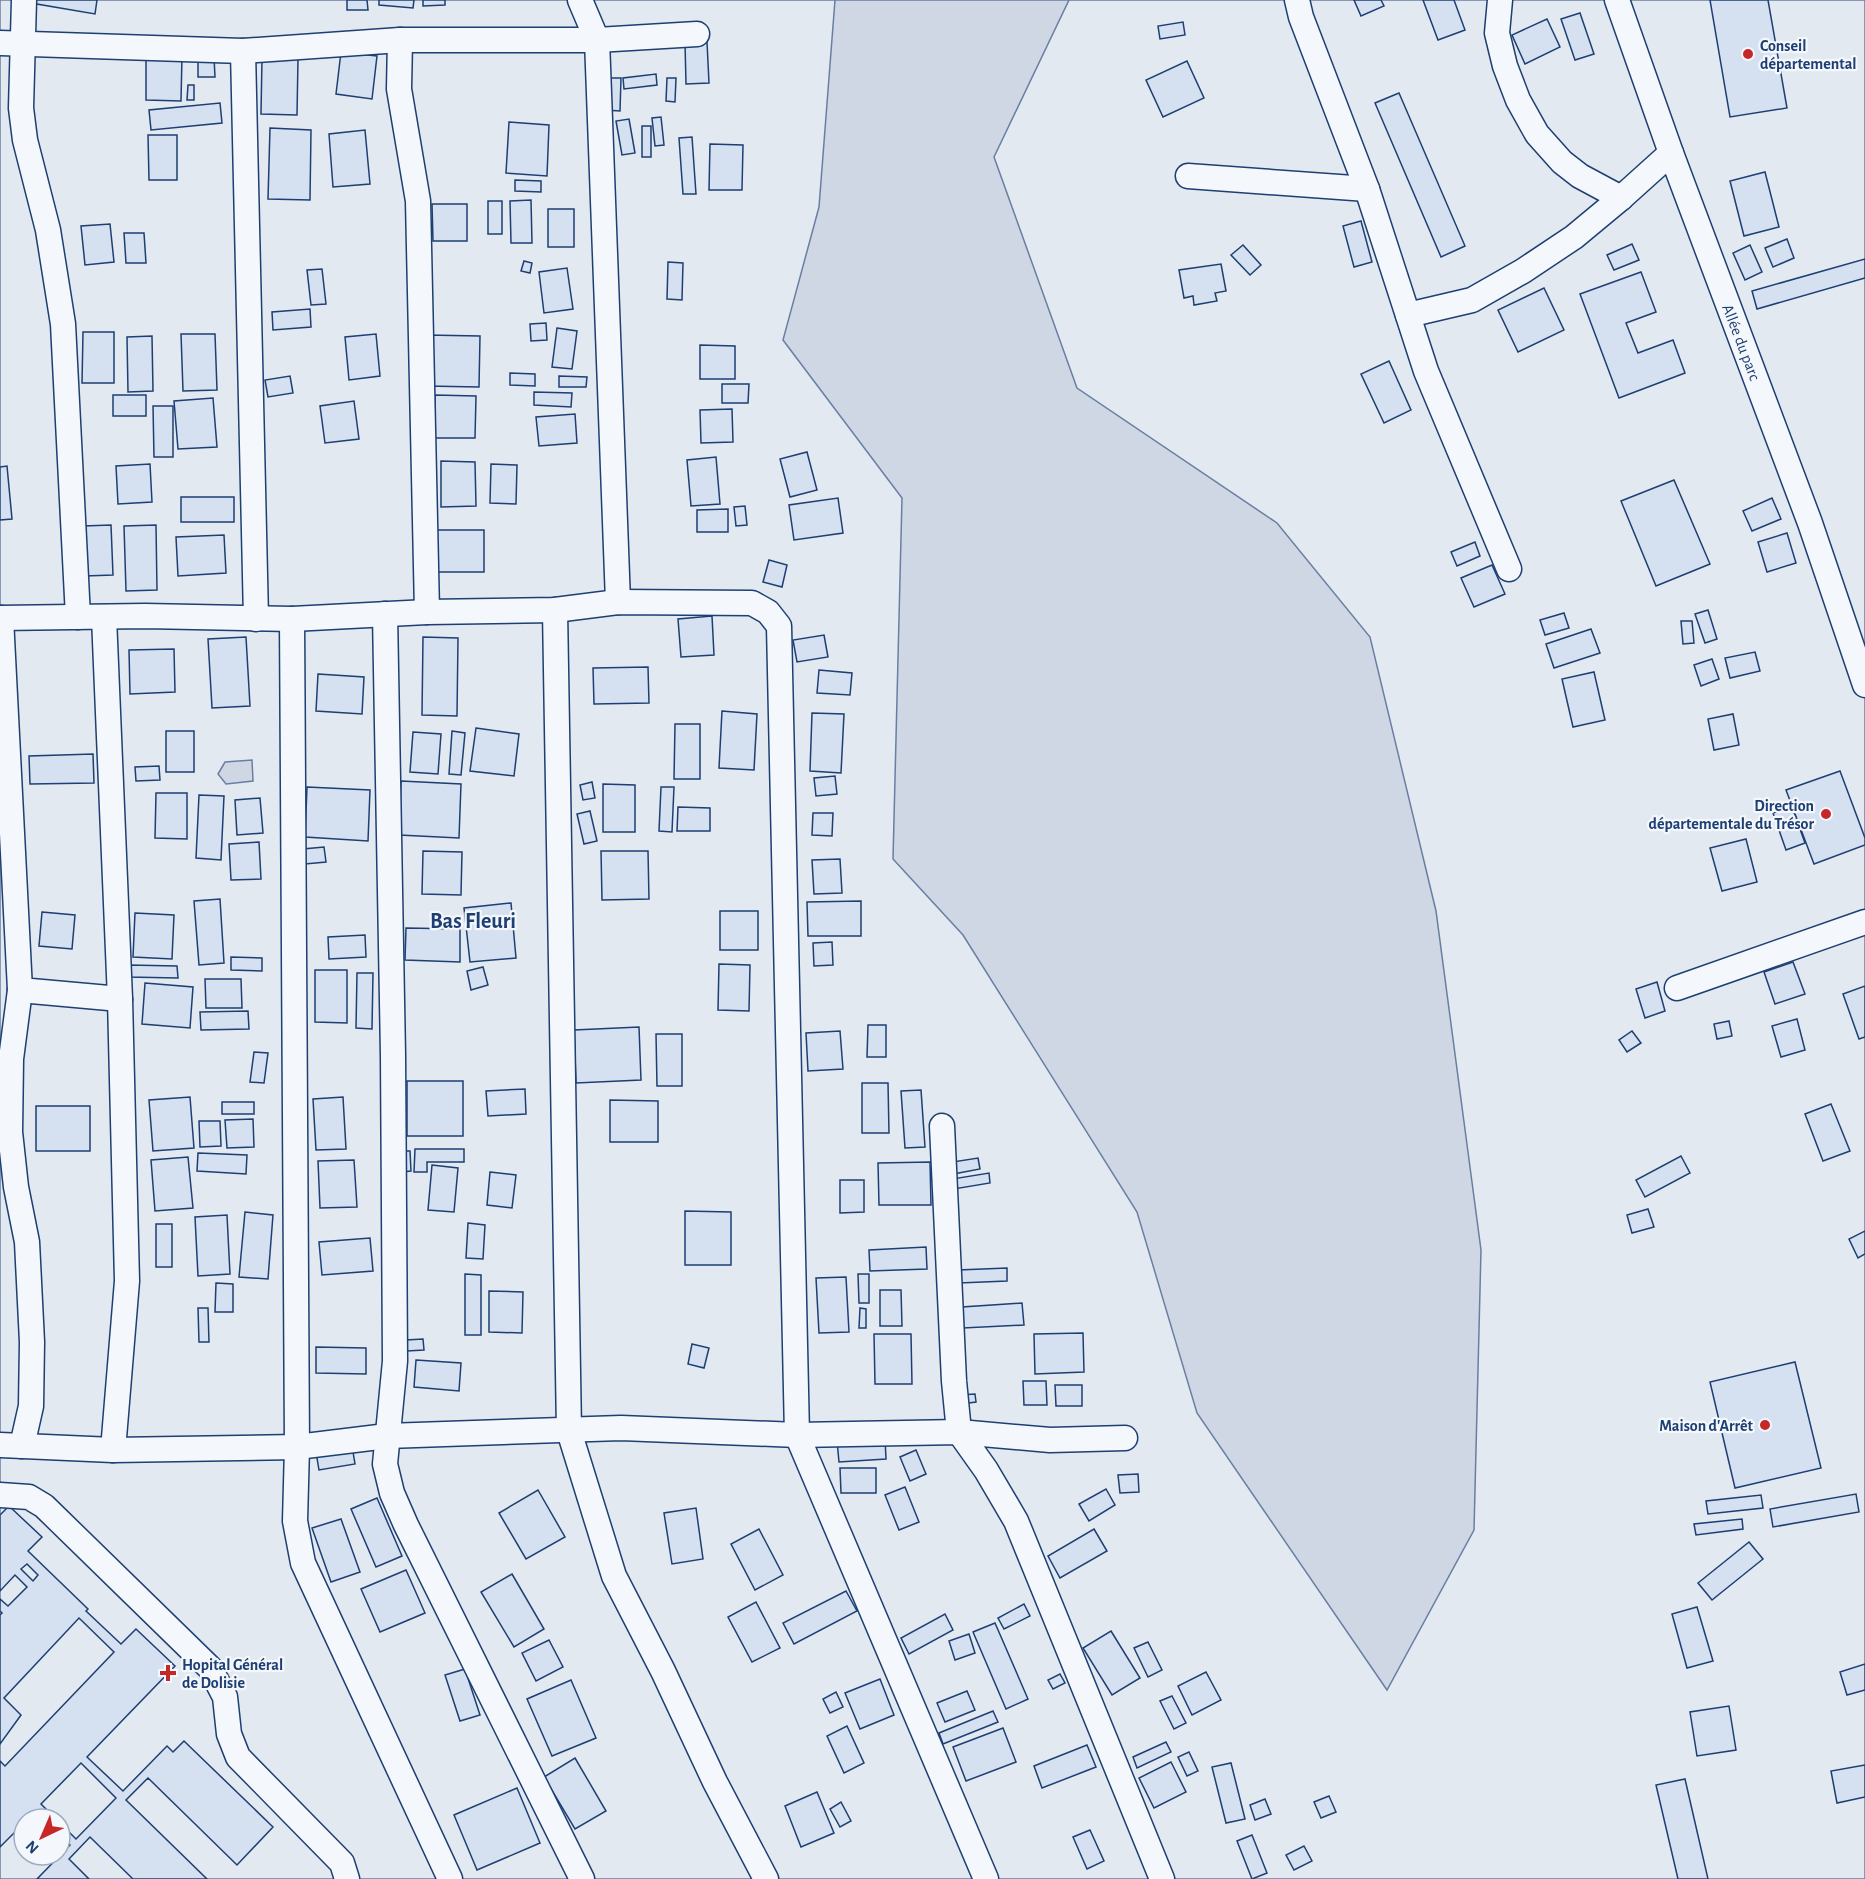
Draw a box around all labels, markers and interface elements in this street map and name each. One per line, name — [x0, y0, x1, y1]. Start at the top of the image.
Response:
place label: Conseil départemental — [1760, 38, 1857, 72]
marker: Conseil départemental — [1741, 47, 1755, 61]
street label: Allée du parc — [1719, 302, 1763, 383]
place label: Direction départementale du Trésor — [1648, 798, 1814, 832]
marker: Direction départementale du Trésor — [1819, 807, 1833, 821]
district label: Bas Fleuri — [430, 910, 516, 932]
place label: Maison d'Arrêt — [1659, 1418, 1754, 1434]
marker: Maison d'Arrêt — [1758, 1418, 1772, 1432]
place label: Hopital Général de Dolisie — [182, 1657, 283, 1691]
marker: Hopital Général de Dolisie — [159, 1664, 177, 1682]
north arrow — [12, 1807, 72, 1867]
text: N — [23, 1837, 42, 1857]

